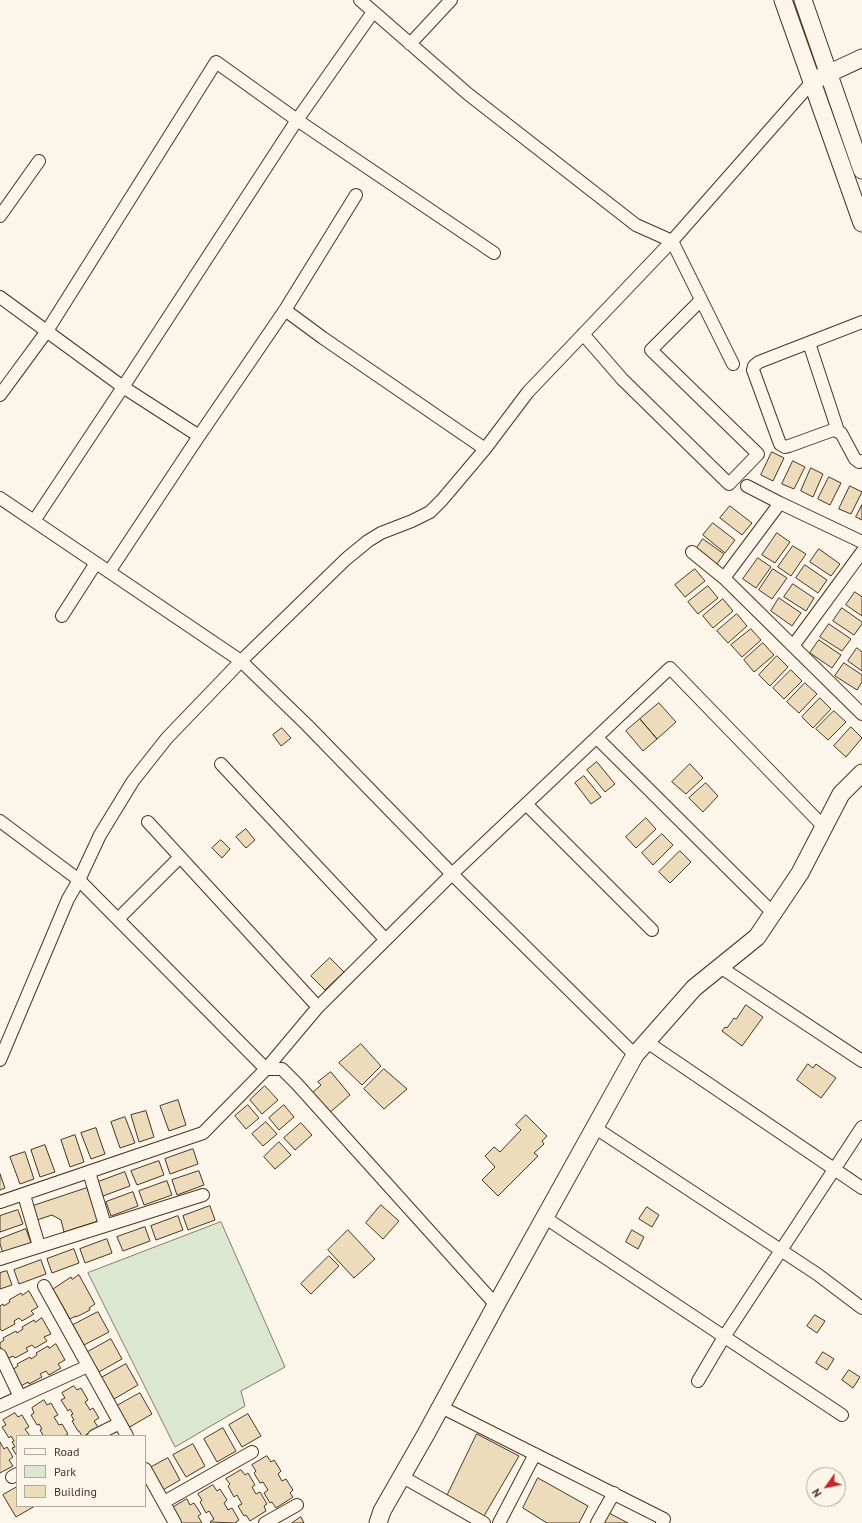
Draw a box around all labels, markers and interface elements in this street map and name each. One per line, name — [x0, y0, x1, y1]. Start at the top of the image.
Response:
legend — [16, 1435, 146, 1507]
text: Road — [54, 1444, 79, 1459]
text: Park — [54, 1464, 76, 1479]
north arrow — [806, 1467, 846, 1507]
text: Building — [54, 1484, 97, 1499]
text: N — [809, 1486, 825, 1500]

